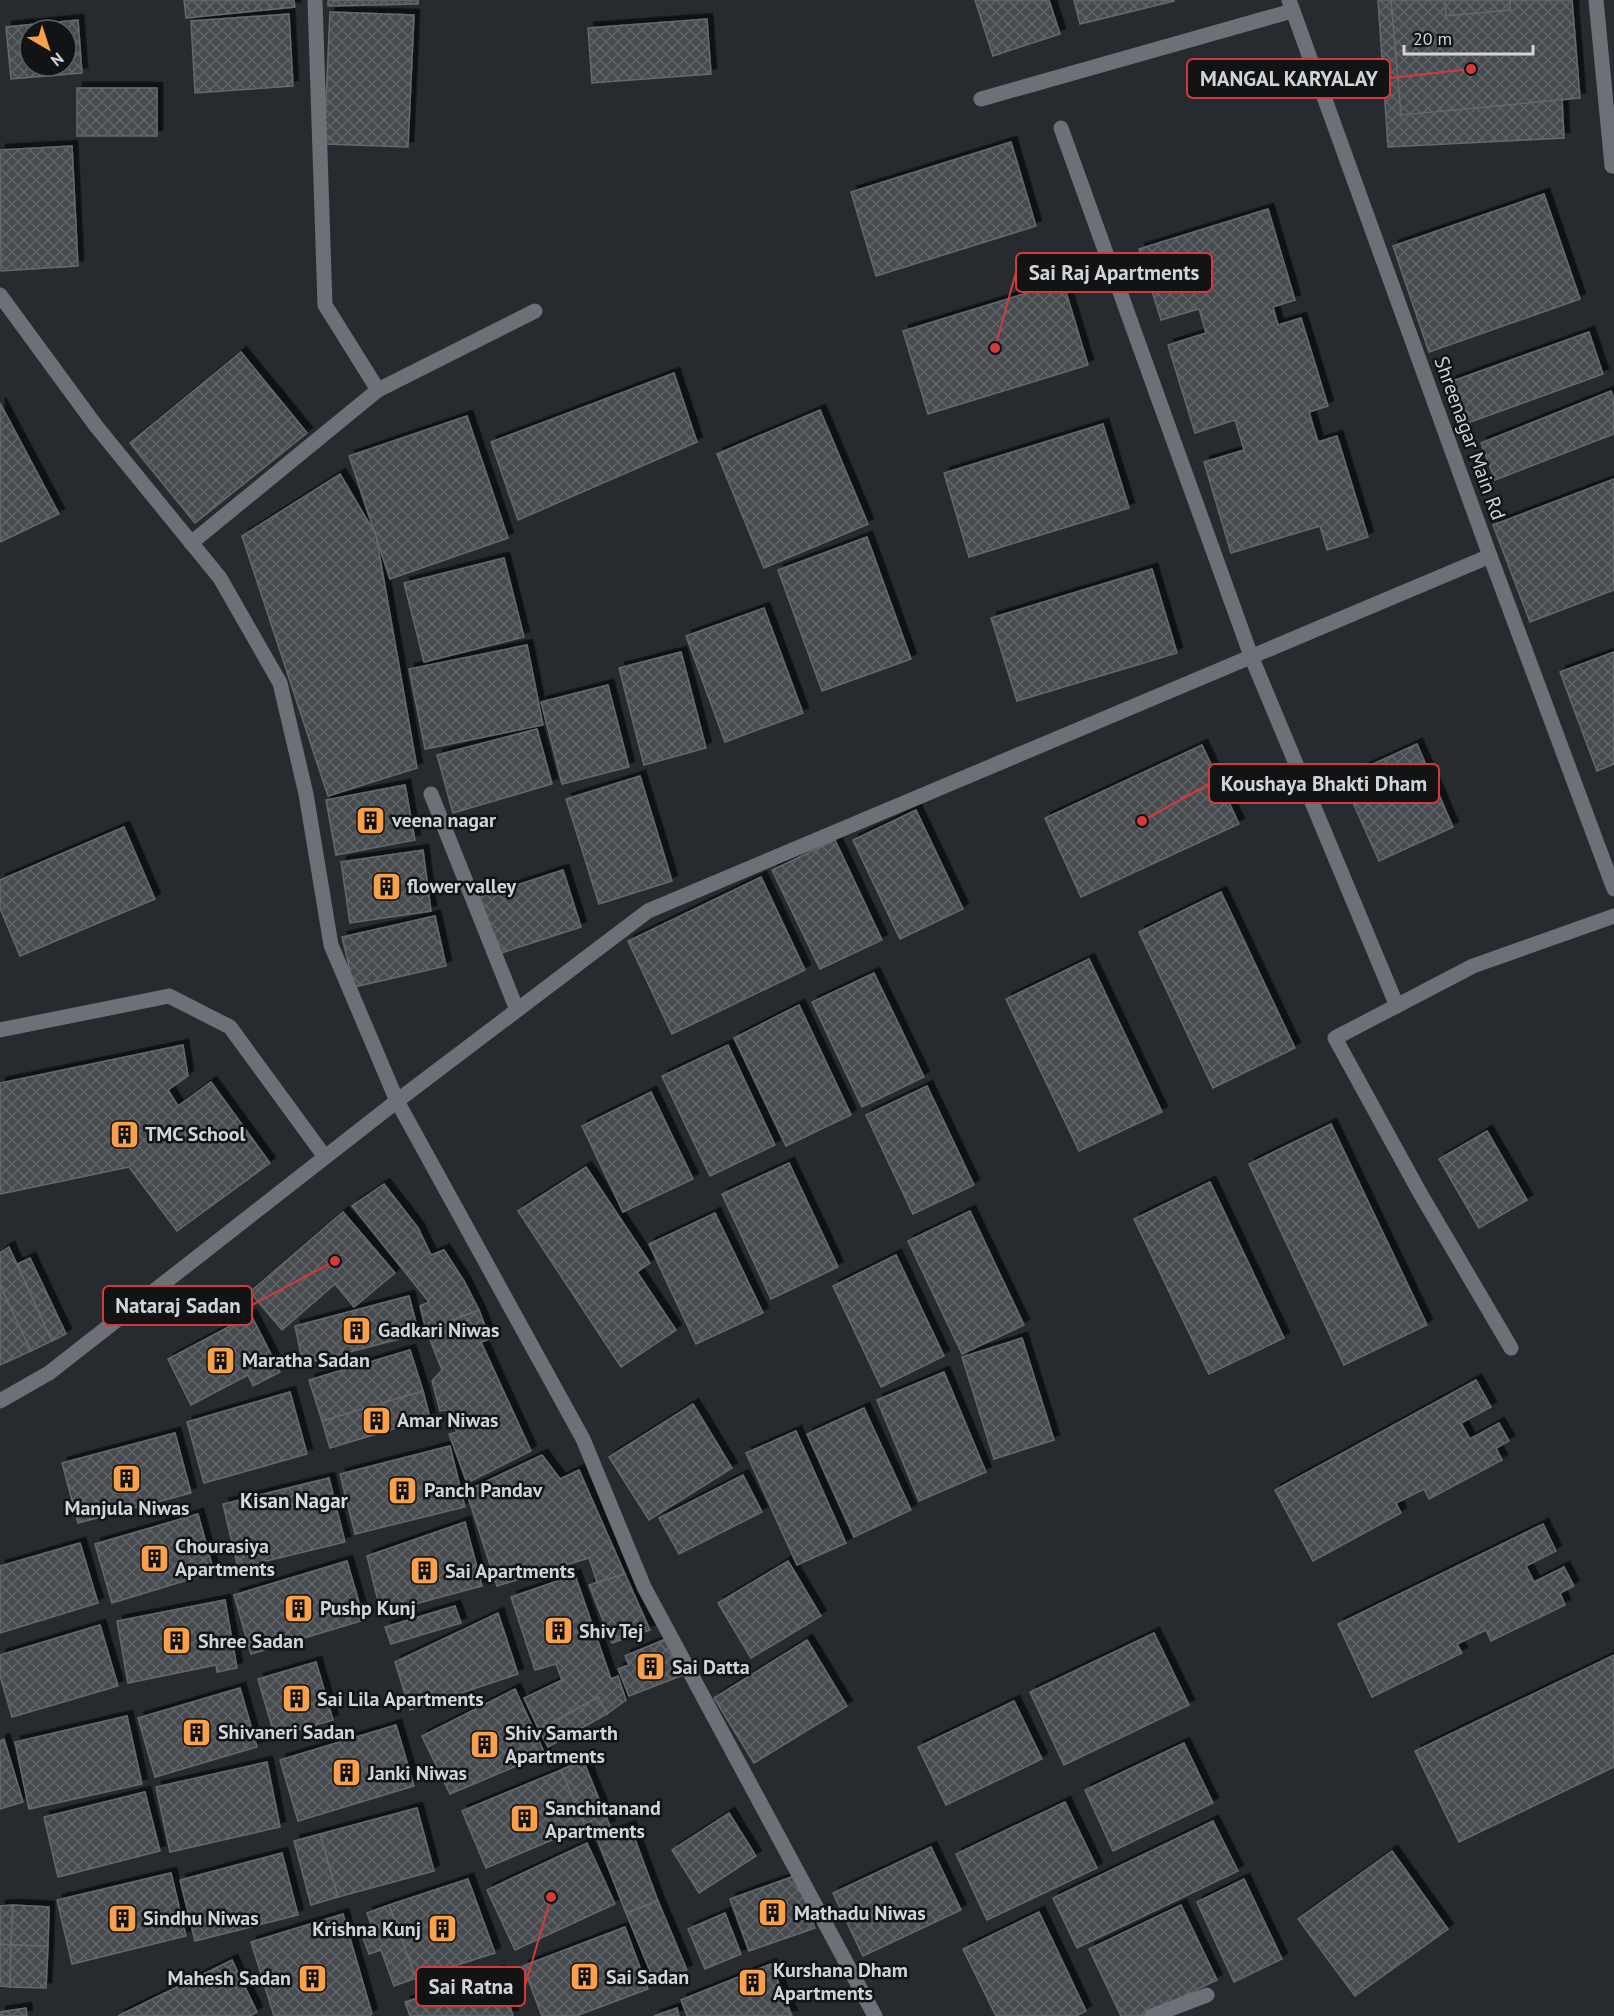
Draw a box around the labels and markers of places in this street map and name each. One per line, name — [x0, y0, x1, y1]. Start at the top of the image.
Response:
callout: MANGAL KARYALAY — [1187, 59, 1390, 98]
callout: Sai Raj Apartments — [1016, 253, 1212, 292]
callout: Koushaya Bhakti Dham — [1209, 764, 1439, 803]
building icon: veena nagar — [355, 804, 387, 836]
place label: veena nagar — [391, 807, 496, 833]
building icon: flower valley — [370, 870, 402, 902]
place label: flower valley — [407, 873, 517, 899]
building icon: TMC School — [108, 1118, 140, 1150]
place label: TMC School — [145, 1121, 245, 1147]
callout: Nataraj Sadan — [103, 1286, 252, 1325]
building icon: Gadkari Niwas — [341, 1314, 373, 1346]
place label: Gadkari Niwas — [378, 1317, 499, 1343]
building icon: Maratha Sadan — [205, 1344, 237, 1376]
place label: Maratha Sadan — [242, 1347, 370, 1373]
building icon: Amar Niwas — [360, 1404, 392, 1436]
place label: Amar Niwas — [397, 1407, 499, 1433]
building icon: Manjula Niwas — [111, 1462, 143, 1494]
building icon: Panch Pandav — [387, 1474, 419, 1506]
place label: Panch Pandav — [424, 1477, 543, 1503]
place label: Manjula Niwas — [64, 1495, 190, 1521]
place label: Chourasiya Apartments — [175, 1533, 275, 1582]
building icon: Chourasiya Apartments — [138, 1542, 170, 1574]
building icon: Sai Apartments — [408, 1555, 440, 1587]
place label: Sai Apartments — [445, 1558, 575, 1584]
building icon: Pushp Kunj — [283, 1592, 315, 1624]
place label: Pushp Kunj — [320, 1595, 416, 1621]
building icon: Shiv Tej — [542, 1615, 574, 1647]
place label: Shiv Tej — [579, 1618, 643, 1644]
building icon: Shree Sadan — [161, 1625, 193, 1657]
place label: Shree Sadan — [198, 1628, 304, 1654]
building icon: Sai Datta — [635, 1651, 667, 1683]
place label: Sai Datta — [672, 1654, 750, 1680]
building icon: Sai Lila Apartments — [280, 1683, 312, 1715]
place label: Sai Lila Apartments — [317, 1686, 484, 1712]
building icon: Shivaneri Sadan — [181, 1716, 213, 1748]
place label: Shivaneri Sadan — [218, 1719, 355, 1745]
place label: Shiv Samarth Apartments — [505, 1720, 618, 1769]
building icon: Shiv Samarth Apartments — [468, 1729, 500, 1761]
building icon: Janki Niwas — [331, 1757, 363, 1789]
place label: Janki Niwas — [367, 1760, 467, 1786]
place label: Sanchitanand Apartments — [545, 1795, 661, 1844]
building icon: Sanchitanand Apartments — [508, 1803, 540, 1835]
building icon: Mathadu Niwas — [757, 1897, 789, 1929]
place label: Mathadu Niwas — [794, 1900, 926, 1926]
building icon: Sindhu Niwas — [106, 1902, 138, 1934]
place label: Sindhu Niwas — [143, 1905, 259, 1931]
building icon: Krishna Kunj — [426, 1913, 458, 1945]
place label: Krishna Kunj — [312, 1916, 421, 1942]
place label: Kurshana Dham Apartments — [773, 1957, 908, 2006]
building icon: Sai Sadan — [569, 1961, 601, 1993]
building icon: Mahesh Sadan — [296, 1962, 328, 1994]
place label: Sai Sadan — [606, 1964, 689, 1990]
place label: Mahesh Sadan — [168, 1965, 291, 1991]
building icon: Kurshana Dham Apartments — [736, 1966, 768, 1998]
callout: Sai Ratna — [416, 1967, 525, 2006]

